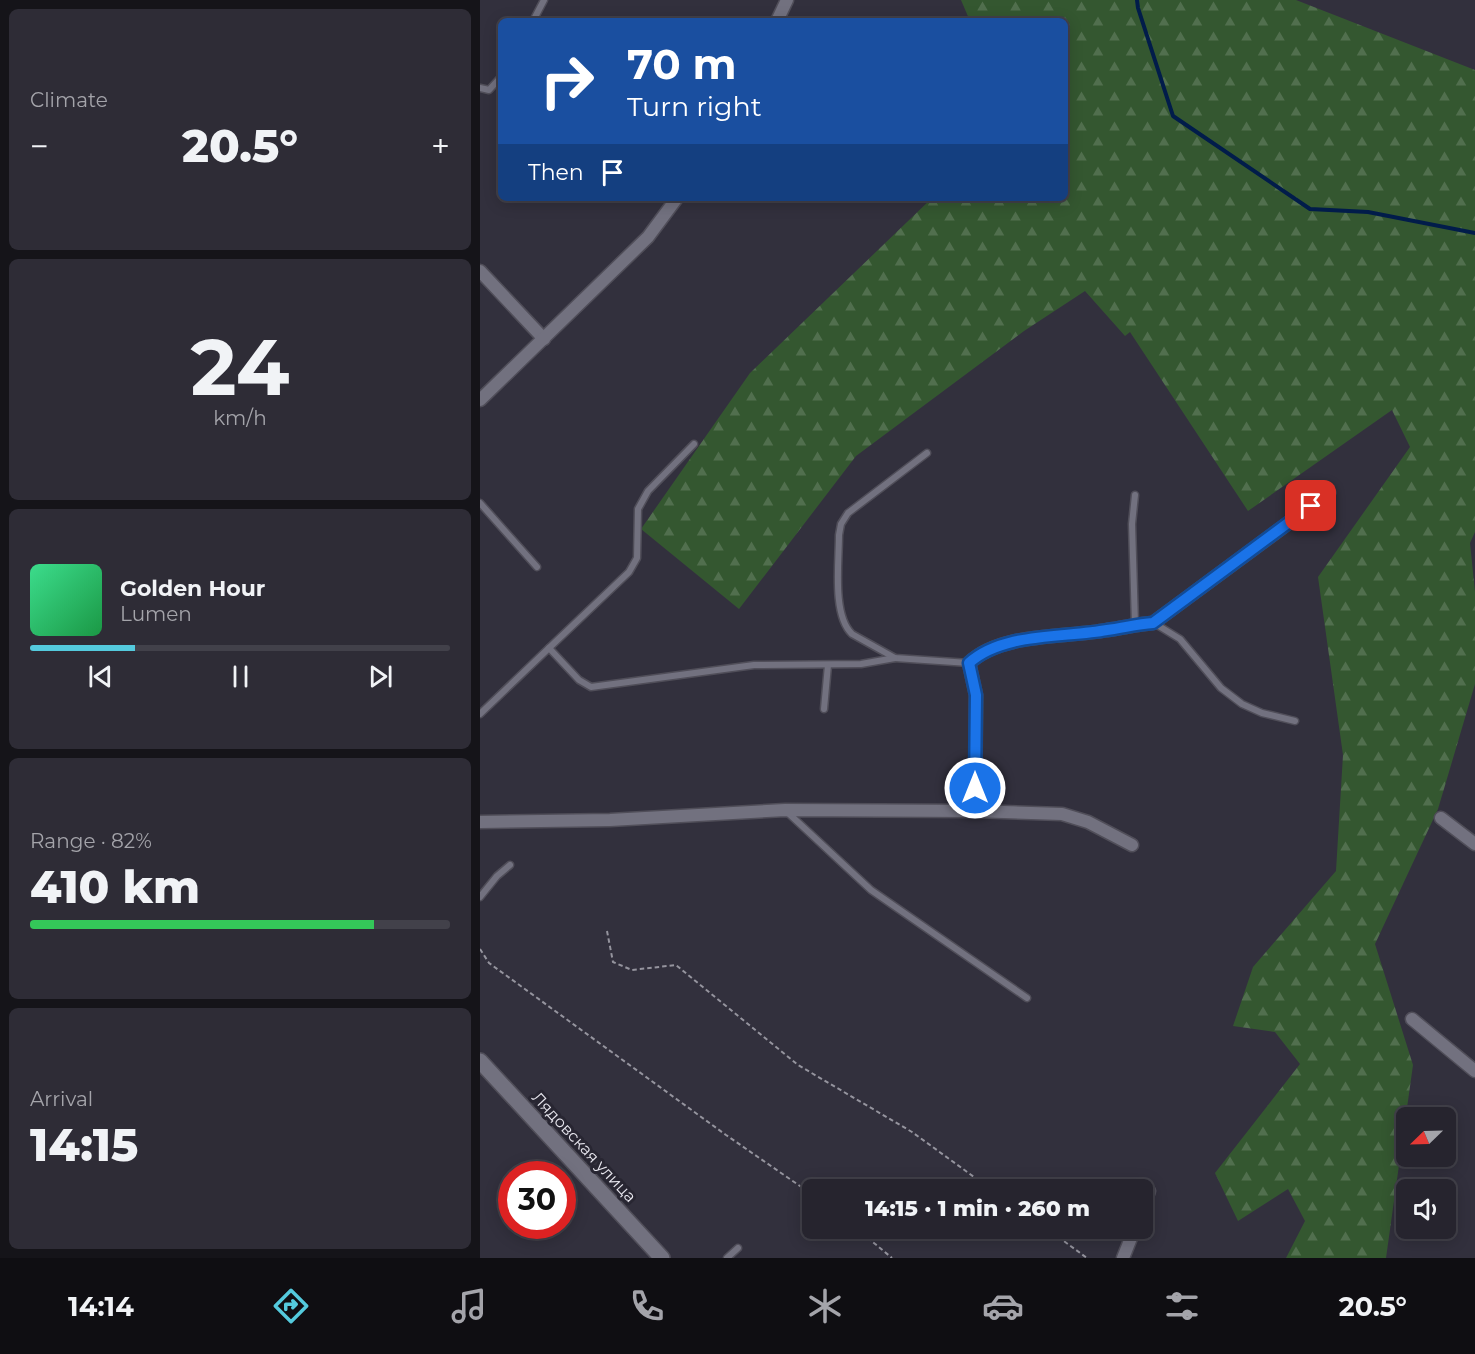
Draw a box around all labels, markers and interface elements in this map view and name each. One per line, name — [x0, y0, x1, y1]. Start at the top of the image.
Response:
text: 70 m — [627, 38, 737, 90]
icon: right — [528, 42, 606, 120]
text: Climate — [30, 88, 108, 112]
text: Turn right — [627, 90, 762, 123]
text: 20.5° — [182, 118, 298, 173]
text: − — [30, 126, 49, 166]
text: + — [431, 126, 450, 166]
icon: arrive — [596, 156, 629, 189]
text: Then — [528, 159, 584, 186]
text: 24 — [191, 319, 289, 415]
text: km/h — [213, 406, 267, 430]
pin — [1285, 480, 1336, 531]
icon: arrive — [1294, 489, 1327, 522]
text: Golden Hour — [120, 575, 265, 602]
text: Lumen — [120, 602, 192, 626]
icon: previous — [84, 660, 117, 693]
icon: pause — [224, 660, 257, 693]
icon: next — [364, 660, 397, 693]
position arrow — [943, 756, 1007, 820]
text: Range · 82% — [30, 829, 152, 853]
text: 410 km — [30, 859, 200, 914]
text: Arrival — [30, 1087, 93, 1111]
street label: Лядовская улица — [528, 1088, 640, 1206]
north arrow — [1396, 1107, 1456, 1167]
map controls — [1396, 1107, 1456, 1239]
text: 14:15 — [30, 1117, 138, 1172]
speed limit sign: 30 — [498, 1161, 576, 1239]
button: sound — [1396, 1179, 1456, 1239]
text: 14:15 · 1 min · 260 m — [865, 1195, 1090, 1222]
icon: directions — [270, 1285, 312, 1327]
icon: music — [448, 1285, 490, 1327]
icon: phone — [626, 1285, 668, 1327]
icon: climate — [804, 1285, 846, 1327]
icon: car — [982, 1285, 1024, 1327]
icon: filters — [1161, 1285, 1203, 1327]
text: 14:14 — [68, 1290, 134, 1323]
text: 20.5° — [1339, 1290, 1407, 1323]

